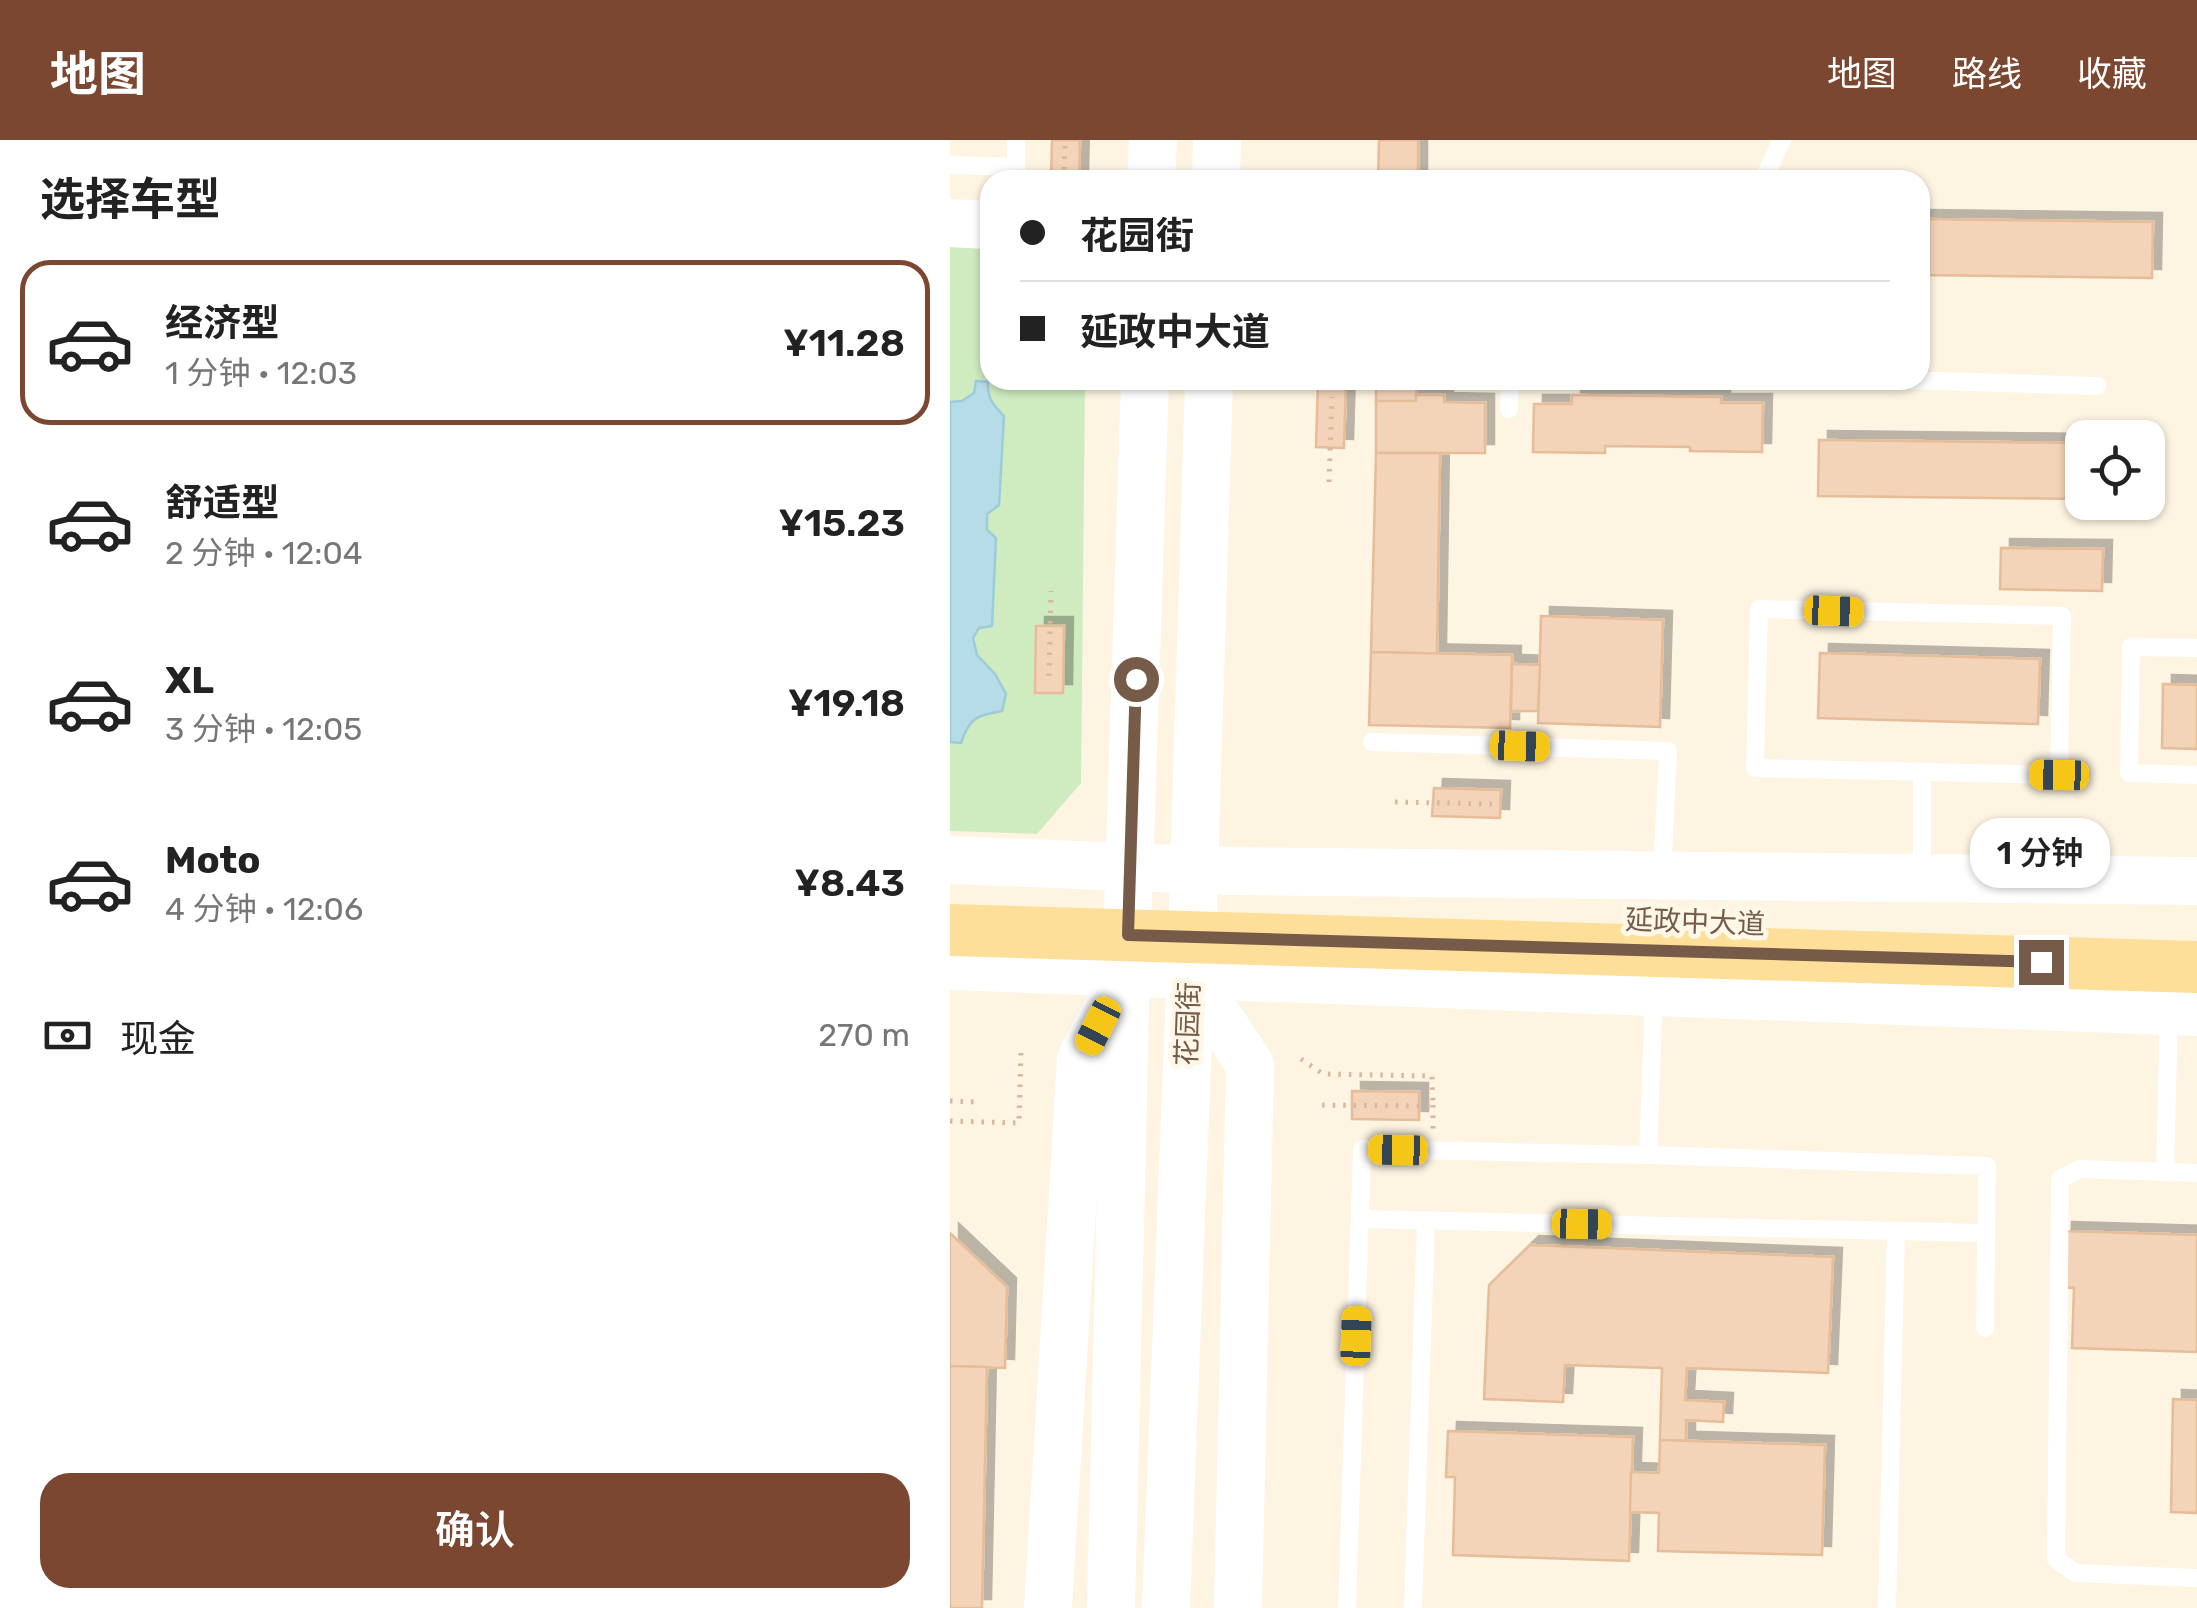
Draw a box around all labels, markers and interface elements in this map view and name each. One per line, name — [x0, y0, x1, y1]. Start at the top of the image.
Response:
text: 地图 — [50, 46, 146, 103]
text: 地图 — [1827, 53, 1897, 95]
text: 路线 — [1952, 53, 2022, 95]
text: 收藏 — [2077, 53, 2147, 95]
text: 选择车型 — [40, 173, 220, 226]
text: 花园街 — [1080, 213, 1194, 259]
icon: car — [45, 298, 135, 388]
text: 经济型 — [165, 300, 279, 346]
text: 延政中大道 — [1080, 309, 1270, 355]
text: ¥11.28 — [783, 320, 905, 366]
text: 1 分钟 · 12:03 — [165, 354, 357, 392]
map controls — [2065, 420, 2165, 520]
button: locate — [2065, 420, 2165, 520]
icon: car — [45, 478, 135, 568]
text: 舒适型 — [165, 480, 279, 526]
text: ¥15.23 — [778, 500, 905, 546]
text: 2 分钟 · 12:04 — [165, 534, 363, 572]
car — [1803, 595, 1865, 627]
text: XL — [165, 657, 214, 703]
route start — [1114, 657, 1159, 702]
icon: car — [45, 658, 135, 748]
text: ¥19.18 — [788, 680, 905, 726]
text: 3 分钟 · 12:05 — [165, 710, 362, 748]
car — [1489, 730, 1551, 762]
car — [2029, 759, 2089, 791]
callout: 1 分钟 — [1971, 817, 2111, 887]
text: 1 分钟 — [1997, 834, 2083, 872]
text: Moto — [165, 837, 261, 883]
icon: car — [45, 838, 135, 928]
text: ¥8.43 — [794, 860, 905, 906]
text: 4 分钟 · 12:06 — [165, 890, 363, 928]
street label: 延政中大道 — [1624, 903, 1766, 941]
route end — [2019, 940, 2064, 985]
street label: 花园街 — [1170, 981, 1206, 1067]
car — [1071, 992, 1125, 1060]
icon: cash — [40, 1008, 95, 1063]
text: 现金 — [120, 1016, 196, 1062]
text: 270 m — [818, 1016, 910, 1054]
car — [1368, 1134, 1428, 1166]
car — [1552, 1208, 1612, 1240]
car — [1340, 1305, 1372, 1367]
button: 确认 — [40, 1473, 910, 1588]

